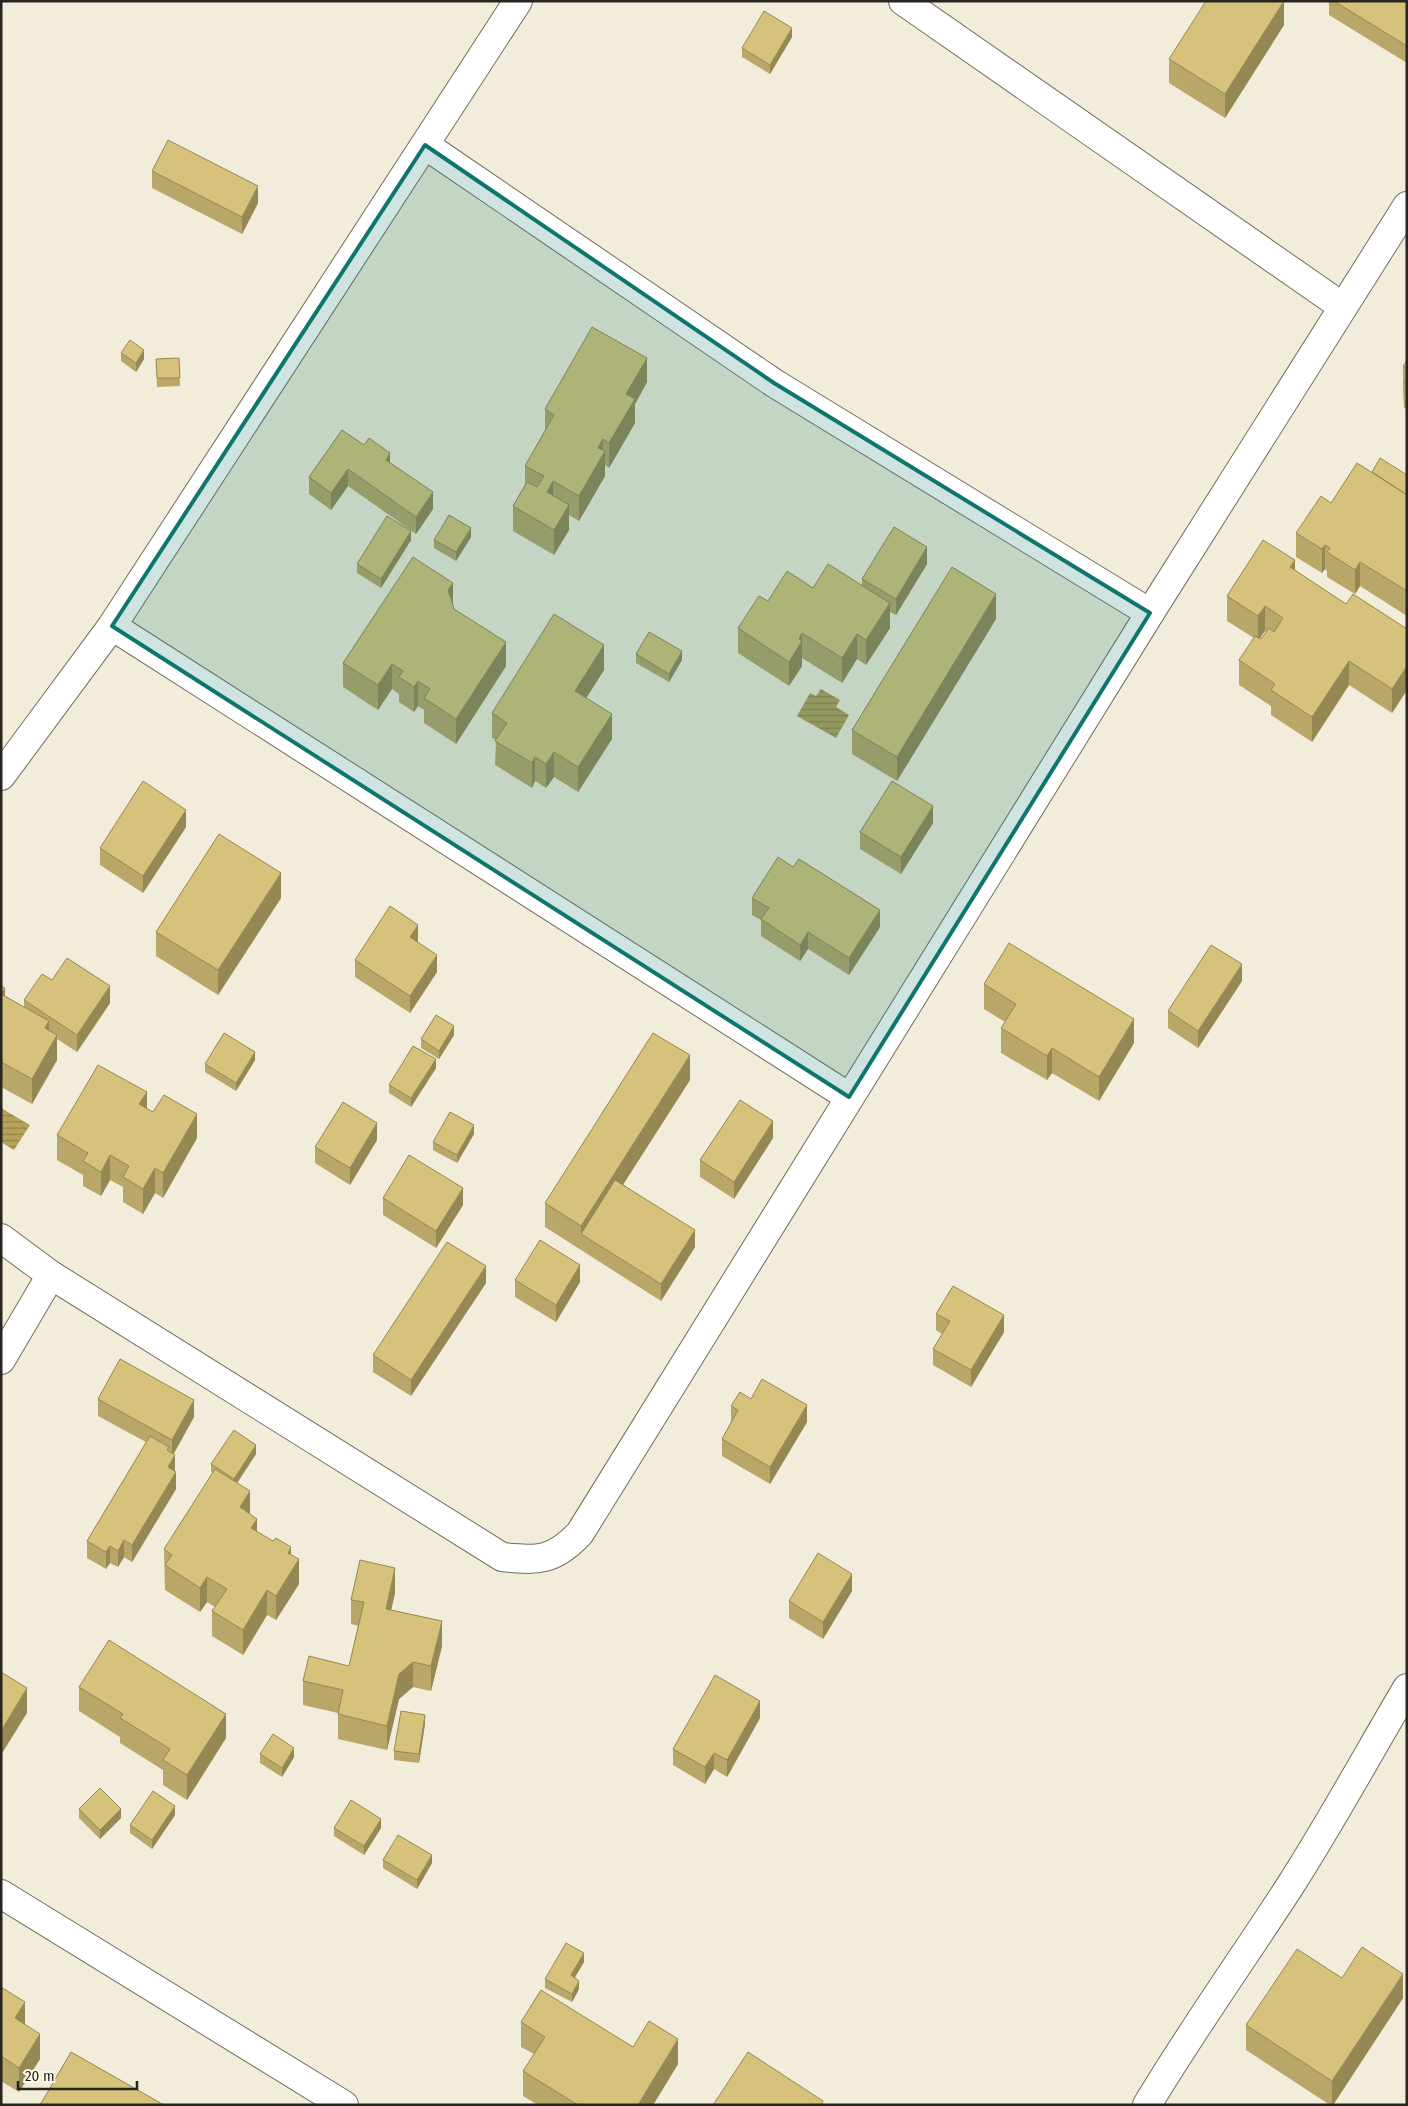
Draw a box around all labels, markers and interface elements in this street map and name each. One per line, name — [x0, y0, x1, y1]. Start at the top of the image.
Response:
scale bar — [18, 2058, 136, 2090]
text: 20 m — [25, 2067, 55, 2085]

